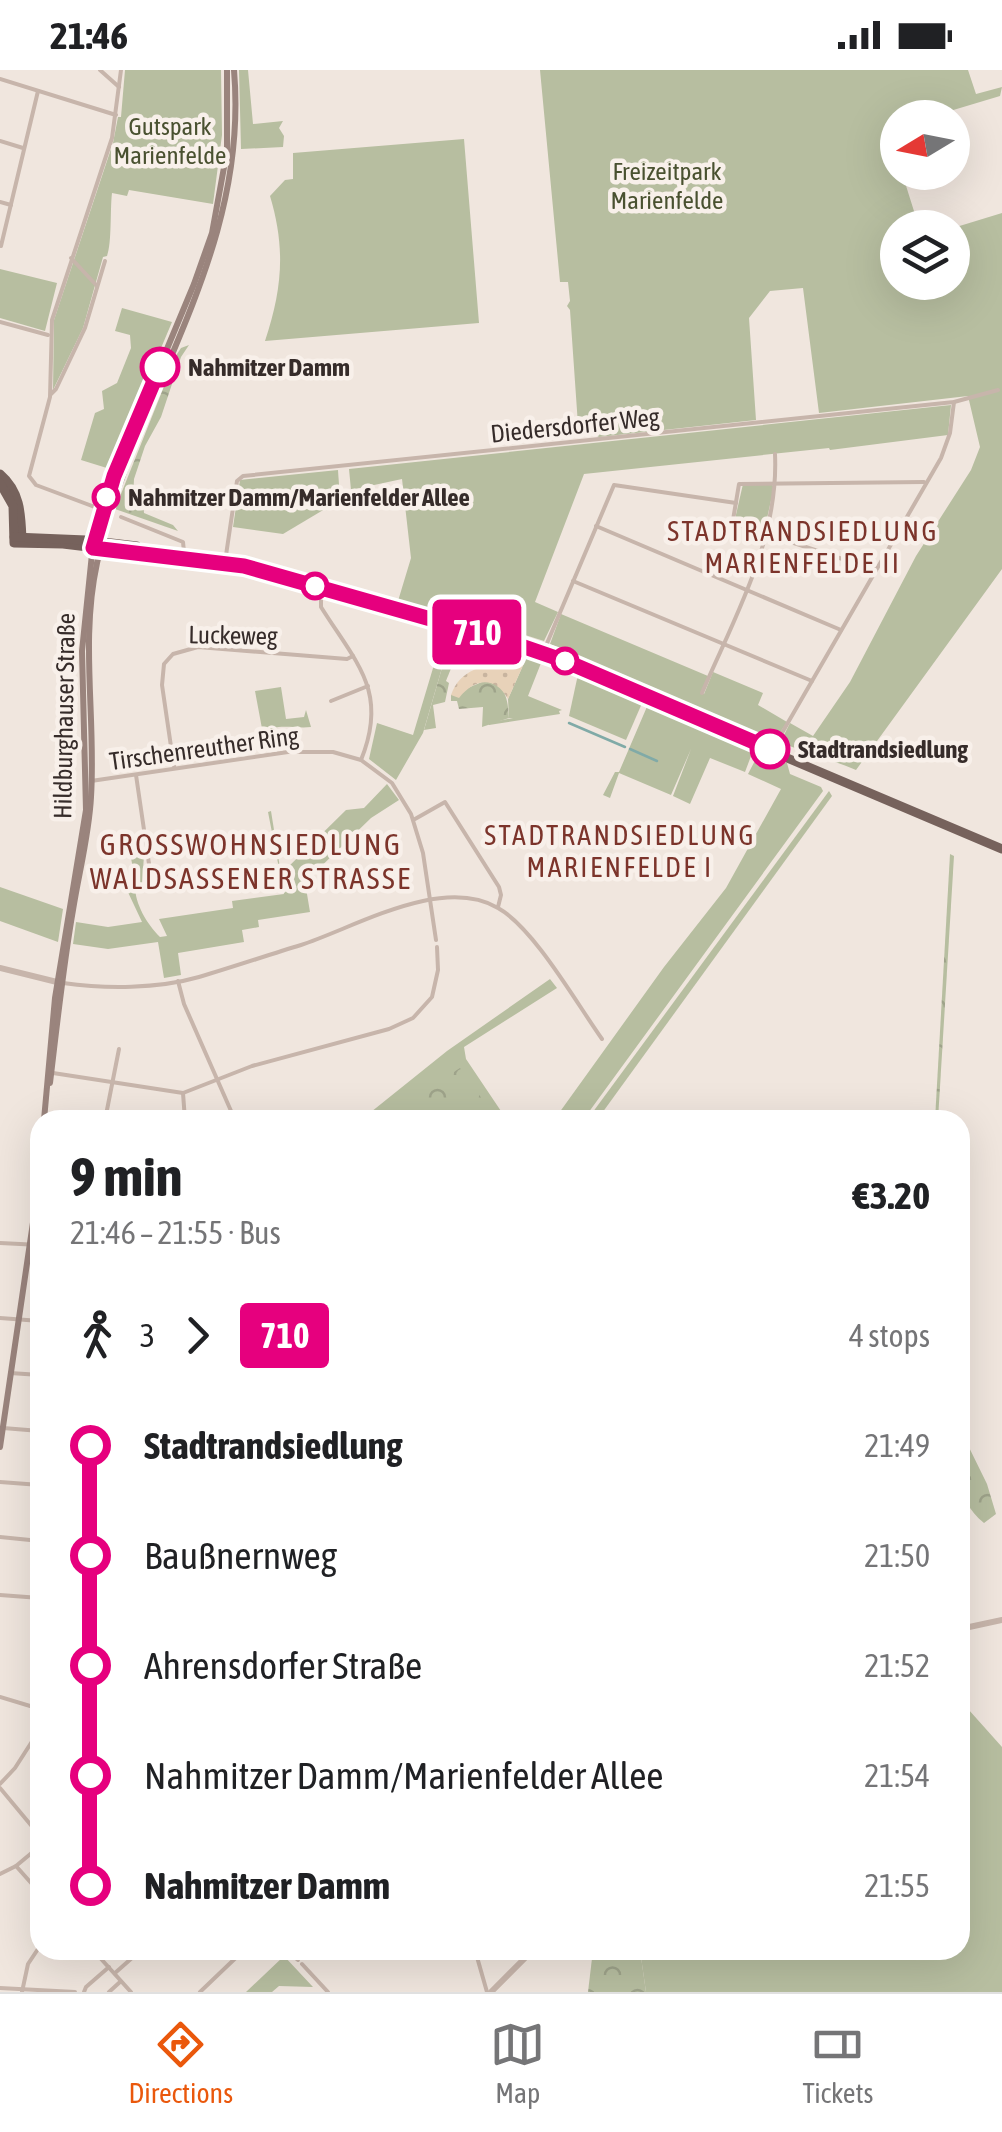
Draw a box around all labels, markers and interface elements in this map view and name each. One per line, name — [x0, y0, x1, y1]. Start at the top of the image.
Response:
text: 21:46 — [50, 14, 128, 57]
north arrow — [880, 100, 970, 190]
map controls — [880, 100, 970, 300]
park label: Gutspark Marienfelde — [114, 112, 226, 169]
park label: Freizeitpark Marienfelde — [611, 157, 723, 214]
button: layers — [880, 210, 970, 300]
marker: Nahmitzer Damm — [141, 348, 179, 386]
place label: Nahmitzer Damm — [188, 353, 350, 381]
street label: Diedersdorfer Weg — [489, 402, 661, 448]
place label: Nahmitzer Damm/Marienfelder Allee — [128, 483, 470, 511]
marker: Nahmitzer Damm/Marienfelder Allee — [93, 484, 119, 510]
district label: STADTRANDSIEDLUNG MARIENFELDE II — [667, 515, 939, 579]
unlabelled marker — [302, 573, 328, 599]
line badge: 710 — [420, 600, 534, 664]
text: 710 — [452, 612, 502, 652]
street label: Hildburghauser Straße — [48, 613, 80, 819]
street label: Luckeweg — [188, 620, 278, 650]
unlabelled marker — [552, 648, 578, 674]
street label: Tirschenreuther Ring — [108, 721, 301, 775]
marker: Stadtrandsiedlung — [751, 730, 789, 768]
place label: Stadtrandsiedlung — [798, 735, 968, 763]
district label: STADTRANDSIEDLUNG MARIENFELDE I — [484, 819, 756, 883]
district label: GROSSWOHNSIEDLUNG WALDSASSENER STRASSE — [90, 827, 412, 895]
text: 9 min — [70, 1145, 182, 1208]
text: €3.20 — [853, 1174, 930, 1217]
text: 21:46 – 21:55 · Bus — [70, 1214, 281, 1251]
icon: walk — [70, 1308, 125, 1363]
icon: forward — [170, 1308, 225, 1363]
text: 710 — [260, 1315, 309, 1355]
text: 3 — [140, 1317, 155, 1354]
text: 4 stops — [849, 1317, 930, 1354]
text: Stadtrandsiedlung — [144, 1424, 403, 1467]
text: 21:49 — [864, 1427, 930, 1464]
text: Baußnernweg — [144, 1534, 337, 1577]
text: 21:50 — [864, 1537, 930, 1574]
text: Ahrensdorfer Straße — [144, 1644, 422, 1687]
text: 21:52 — [864, 1647, 930, 1684]
text: Nahmitzer Damm/Marienfelder Allee — [144, 1754, 664, 1797]
text: 21:54 — [864, 1757, 930, 1794]
text: Nahmitzer Damm — [144, 1864, 390, 1907]
text: 21:55 — [864, 1867, 930, 1904]
tab: Directions — [129, 2017, 233, 2109]
tab: Map — [490, 2017, 545, 2109]
tab: Tickets — [802, 2017, 873, 2109]

